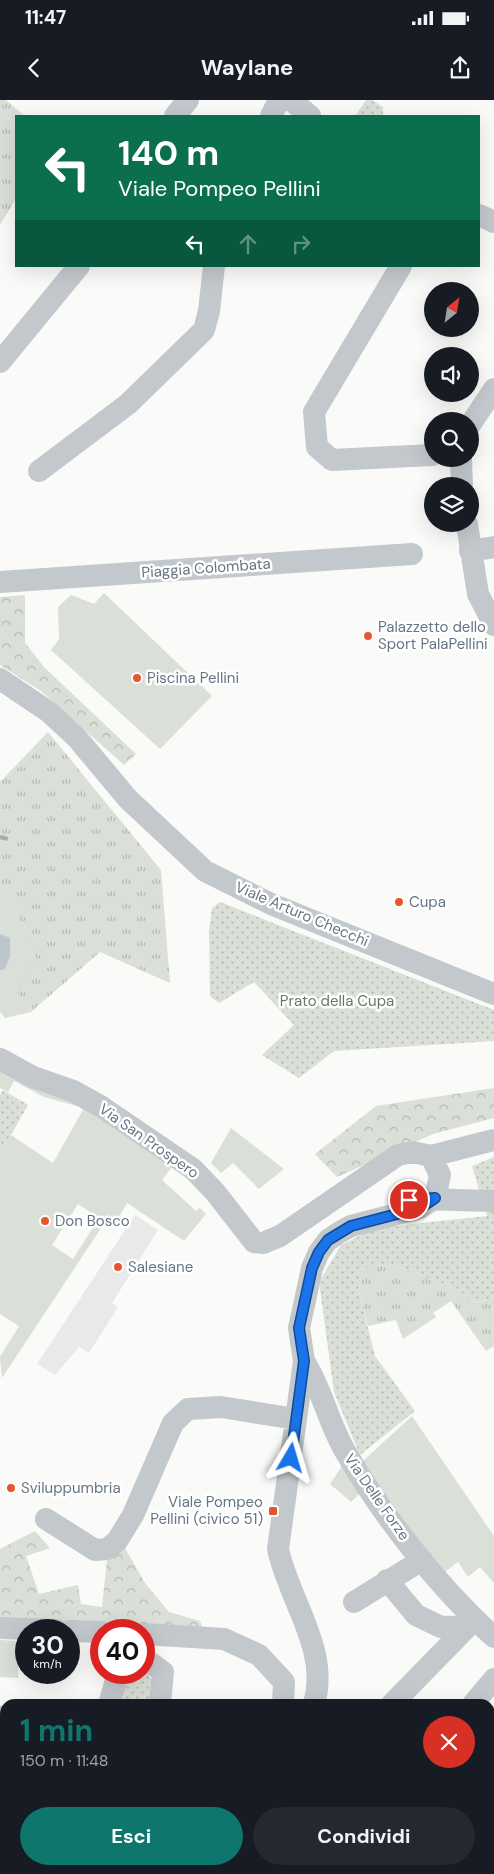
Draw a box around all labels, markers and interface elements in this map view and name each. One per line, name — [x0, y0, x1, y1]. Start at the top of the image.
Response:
text: 11:47 — [25, 5, 66, 30]
text: Waylane — [201, 53, 293, 82]
icon: back — [20, 54, 48, 82]
icon: share — [446, 54, 474, 82]
text: 140 m — [118, 130, 219, 176]
icon: left — [35, 135, 100, 200]
text: Viale Pompeo Pellini — [118, 174, 321, 203]
icon: left — [181, 230, 209, 258]
icon: ahead — [234, 230, 262, 258]
icon: right — [287, 230, 315, 258]
north arrow — [424, 282, 479, 338]
map controls — [424, 282, 479, 532]
button: sound — [424, 347, 479, 402]
button: search — [424, 412, 479, 467]
button: layers — [424, 477, 479, 532]
street label: Piaggia Colombata — [141, 554, 271, 582]
place label: Palazzetto dello Sport PalaPellini — [378, 617, 488, 654]
marker: Palazzetto dello Sport PalaPellini — [362, 630, 374, 642]
place label: Piscina Pellini — [147, 668, 239, 688]
marker: Piscina Pellini — [131, 672, 143, 684]
street label: Viale Arturo Checchi — [232, 877, 372, 951]
place label: Cupa — [409, 892, 446, 912]
marker: Cupa — [393, 896, 405, 908]
park label: Prato della Cupa — [280, 991, 394, 1011]
street label: Via San Prospero — [95, 1099, 203, 1183]
pin — [388, 1179, 430, 1221]
icon: arrive — [395, 1186, 423, 1214]
place label: Don Bosco — [55, 1211, 130, 1231]
marker: Don Bosco — [39, 1215, 51, 1227]
place label: Salesiane — [128, 1257, 193, 1277]
marker: Salesiane — [112, 1261, 124, 1273]
position arrow — [264, 1431, 316, 1483]
street label: Via Delle Forze — [340, 1450, 414, 1544]
place label: Sviluppumbria — [21, 1478, 121, 1498]
marker: Sviluppumbria — [5, 1482, 17, 1494]
place label: Viale Pompeo Pellini (civico 51) — [150, 1492, 263, 1529]
marker: Viale Pompeo Pellini (civico 51) — [267, 1505, 279, 1517]
speed limit sign: 40 — [90, 1619, 155, 1684]
text: 30 — [31, 1629, 64, 1662]
text: km/h — [33, 1656, 62, 1672]
text: 1 min — [20, 1711, 93, 1750]
button: close — [423, 1716, 475, 1768]
text: 150 m · 11:48 — [20, 1750, 109, 1771]
button: Esci — [20, 1807, 243, 1865]
button: Condividi — [253, 1807, 475, 1865]

